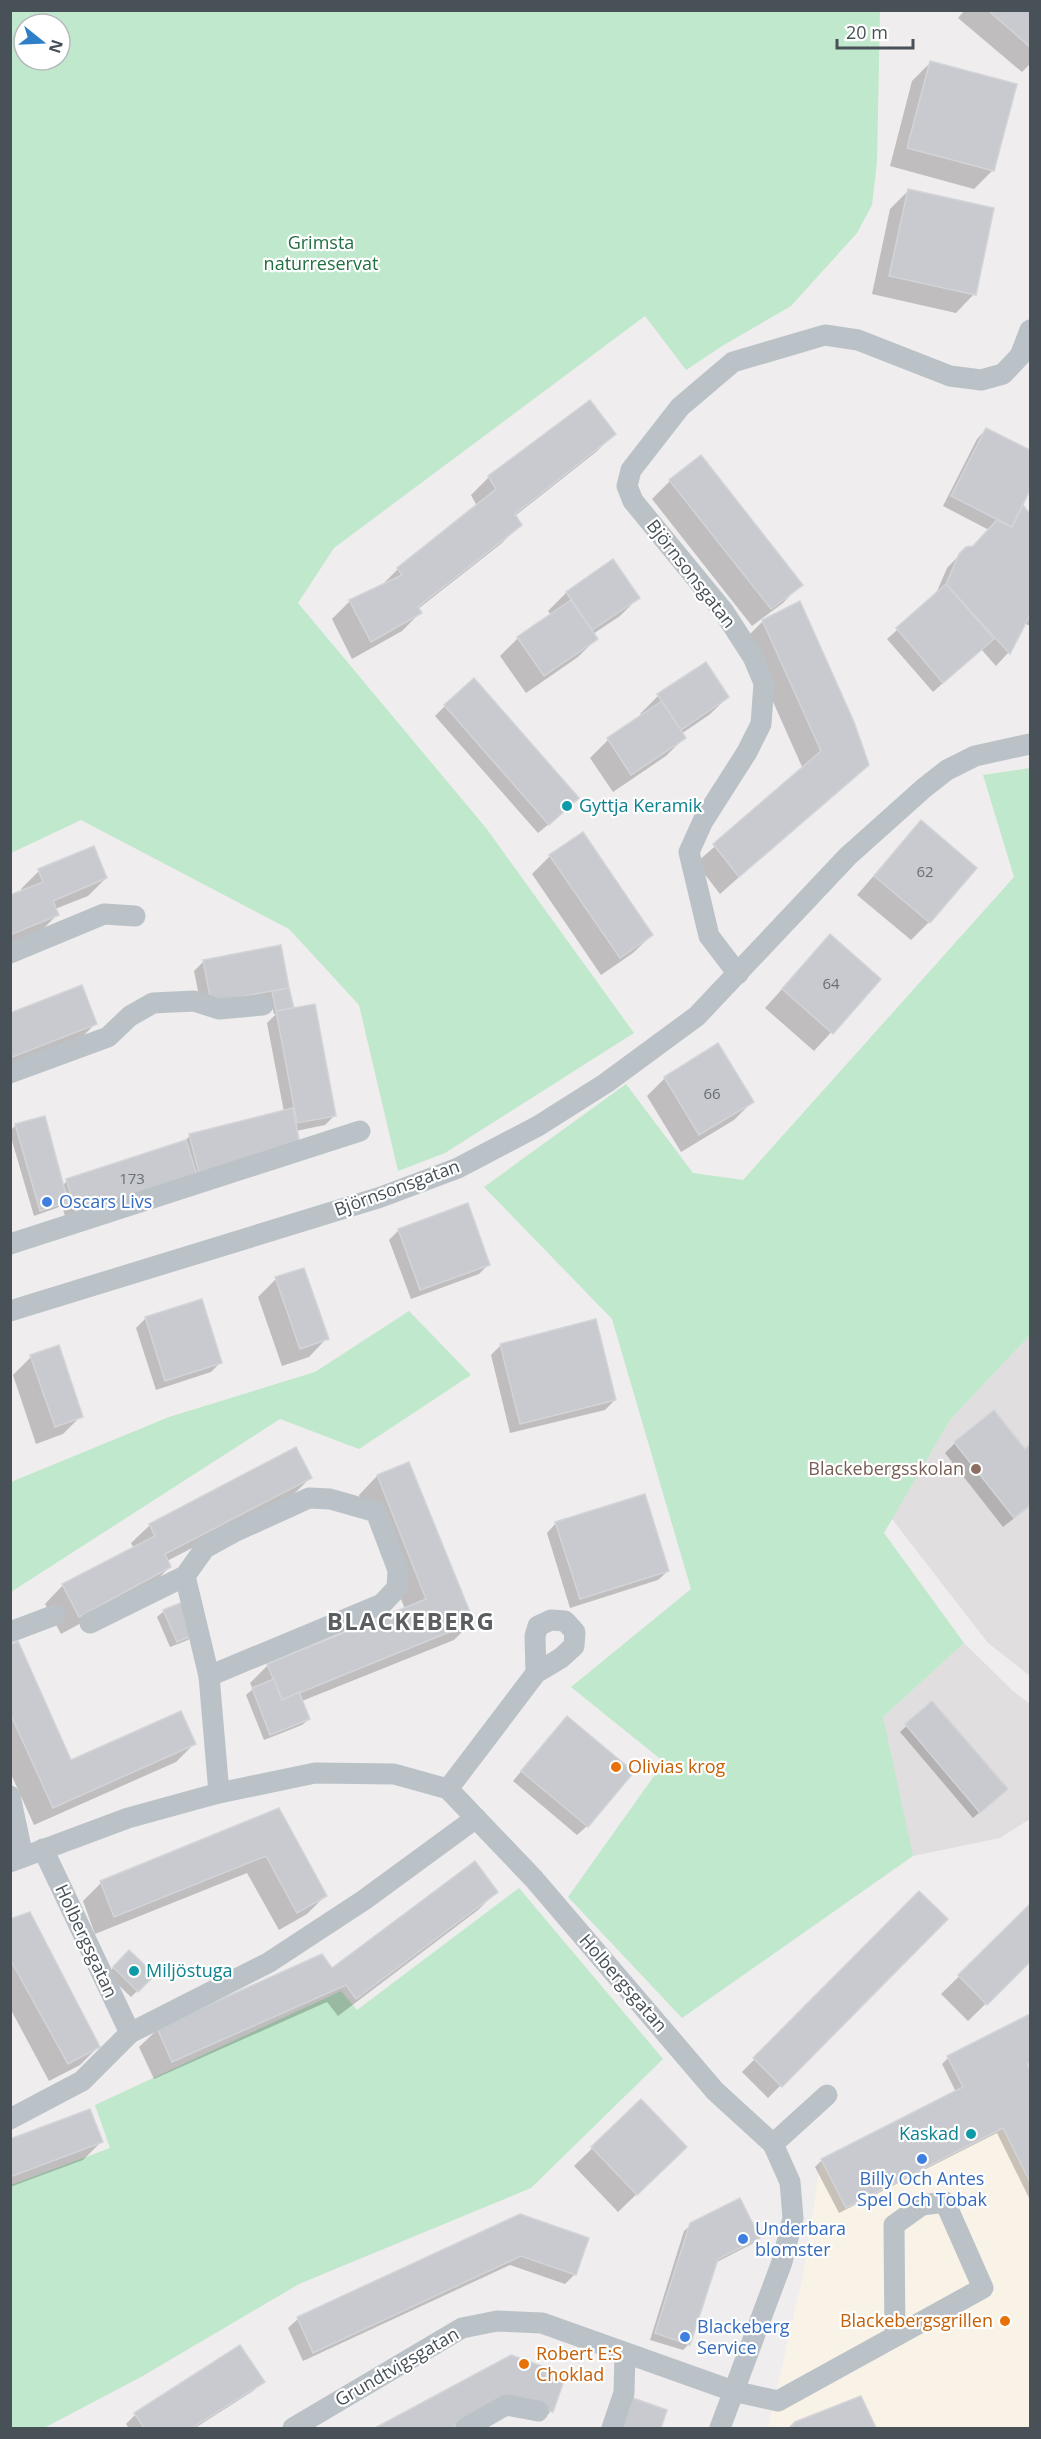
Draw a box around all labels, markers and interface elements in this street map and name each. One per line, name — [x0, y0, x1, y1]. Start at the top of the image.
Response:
north arrow — [12, 12, 72, 72]
scale bar — [837, 12, 914, 50]
text: 20 m — [846, 20, 888, 44]
text: N — [44, 37, 69, 56]
park label: Grimsta naturreservat — [264, 230, 378, 275]
street label: Björnsonsgatan — [642, 514, 742, 633]
place label: Gyttja Keramik — [579, 793, 703, 817]
marker: Gyttja Keramik — [560, 799, 574, 813]
house number: 62 — [916, 861, 934, 881]
house number: 64 — [822, 973, 840, 993]
house number: 66 — [703, 1083, 721, 1103]
street label: Björnsonsgatan — [331, 1153, 463, 1221]
house number: 173 — [119, 1168, 145, 1188]
place label: Oscars Livs — [59, 1189, 152, 1213]
marker: Oscars Livs — [40, 1195, 54, 1209]
place label: Blackebergsskolan — [808, 1456, 964, 1480]
marker: Blackebergsskolan — [969, 1462, 983, 1476]
district label: BLACKEBERG — [327, 1604, 495, 1637]
place label: Olivias krog — [628, 1754, 726, 1778]
marker: Olivias krog — [609, 1760, 623, 1774]
street label: Holbergsgatan — [50, 1880, 124, 2001]
street label: Holbergsgatan — [574, 1928, 673, 2037]
place label: Miljöstuga — [146, 1958, 232, 1982]
marker: Miljöstuga — [127, 1964, 141, 1978]
place label: Kaskad — [899, 2121, 959, 2145]
marker: Kaskad — [964, 2127, 978, 2141]
marker: Billy Och Antes Spel Och Tobak — [915, 2152, 929, 2166]
place label: Billy Och Antes Spel Och Tobak — [857, 2166, 987, 2211]
place label: Underbara blomster — [755, 2216, 846, 2261]
marker: Underbara blomster — [736, 2232, 750, 2246]
place label: Blackebergsgrillen — [840, 2308, 993, 2332]
place label: Blackeberg Service — [697, 2314, 790, 2359]
marker: Blackebergsgrillen — [998, 2314, 1012, 2328]
street label: Grundtvigsgatan — [330, 2321, 463, 2411]
marker: Blackeberg Service — [678, 2330, 692, 2344]
place label: Robert E:S Choklad — [536, 2341, 622, 2386]
marker: Robert E:S Choklad — [517, 2357, 531, 2371]

